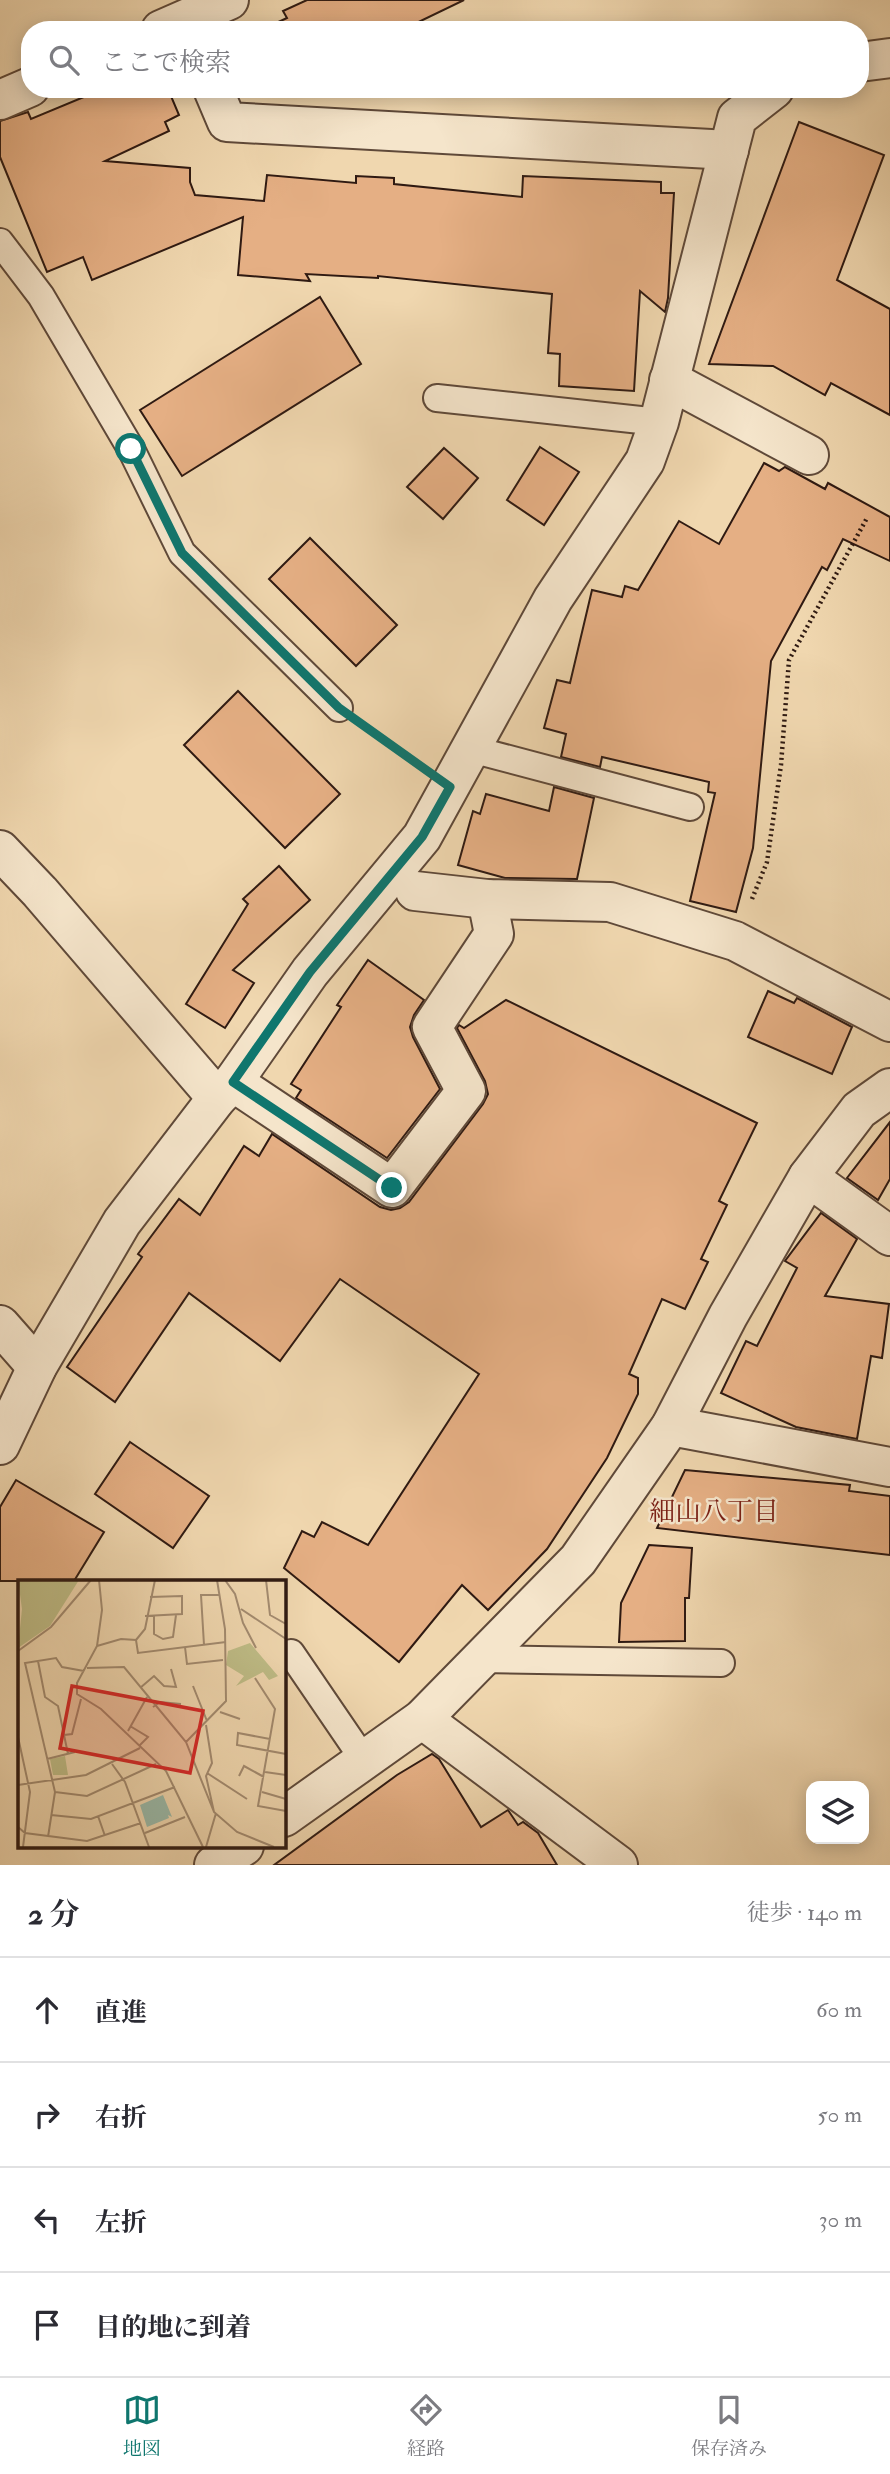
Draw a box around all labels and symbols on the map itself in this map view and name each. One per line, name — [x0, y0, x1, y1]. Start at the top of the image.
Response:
route start — [115, 433, 146, 464]
route end — [376, 1172, 407, 1203]
district label: 細山八丁目 — [649, 1496, 779, 1528]
inset map — [18, 1580, 285, 1848]

